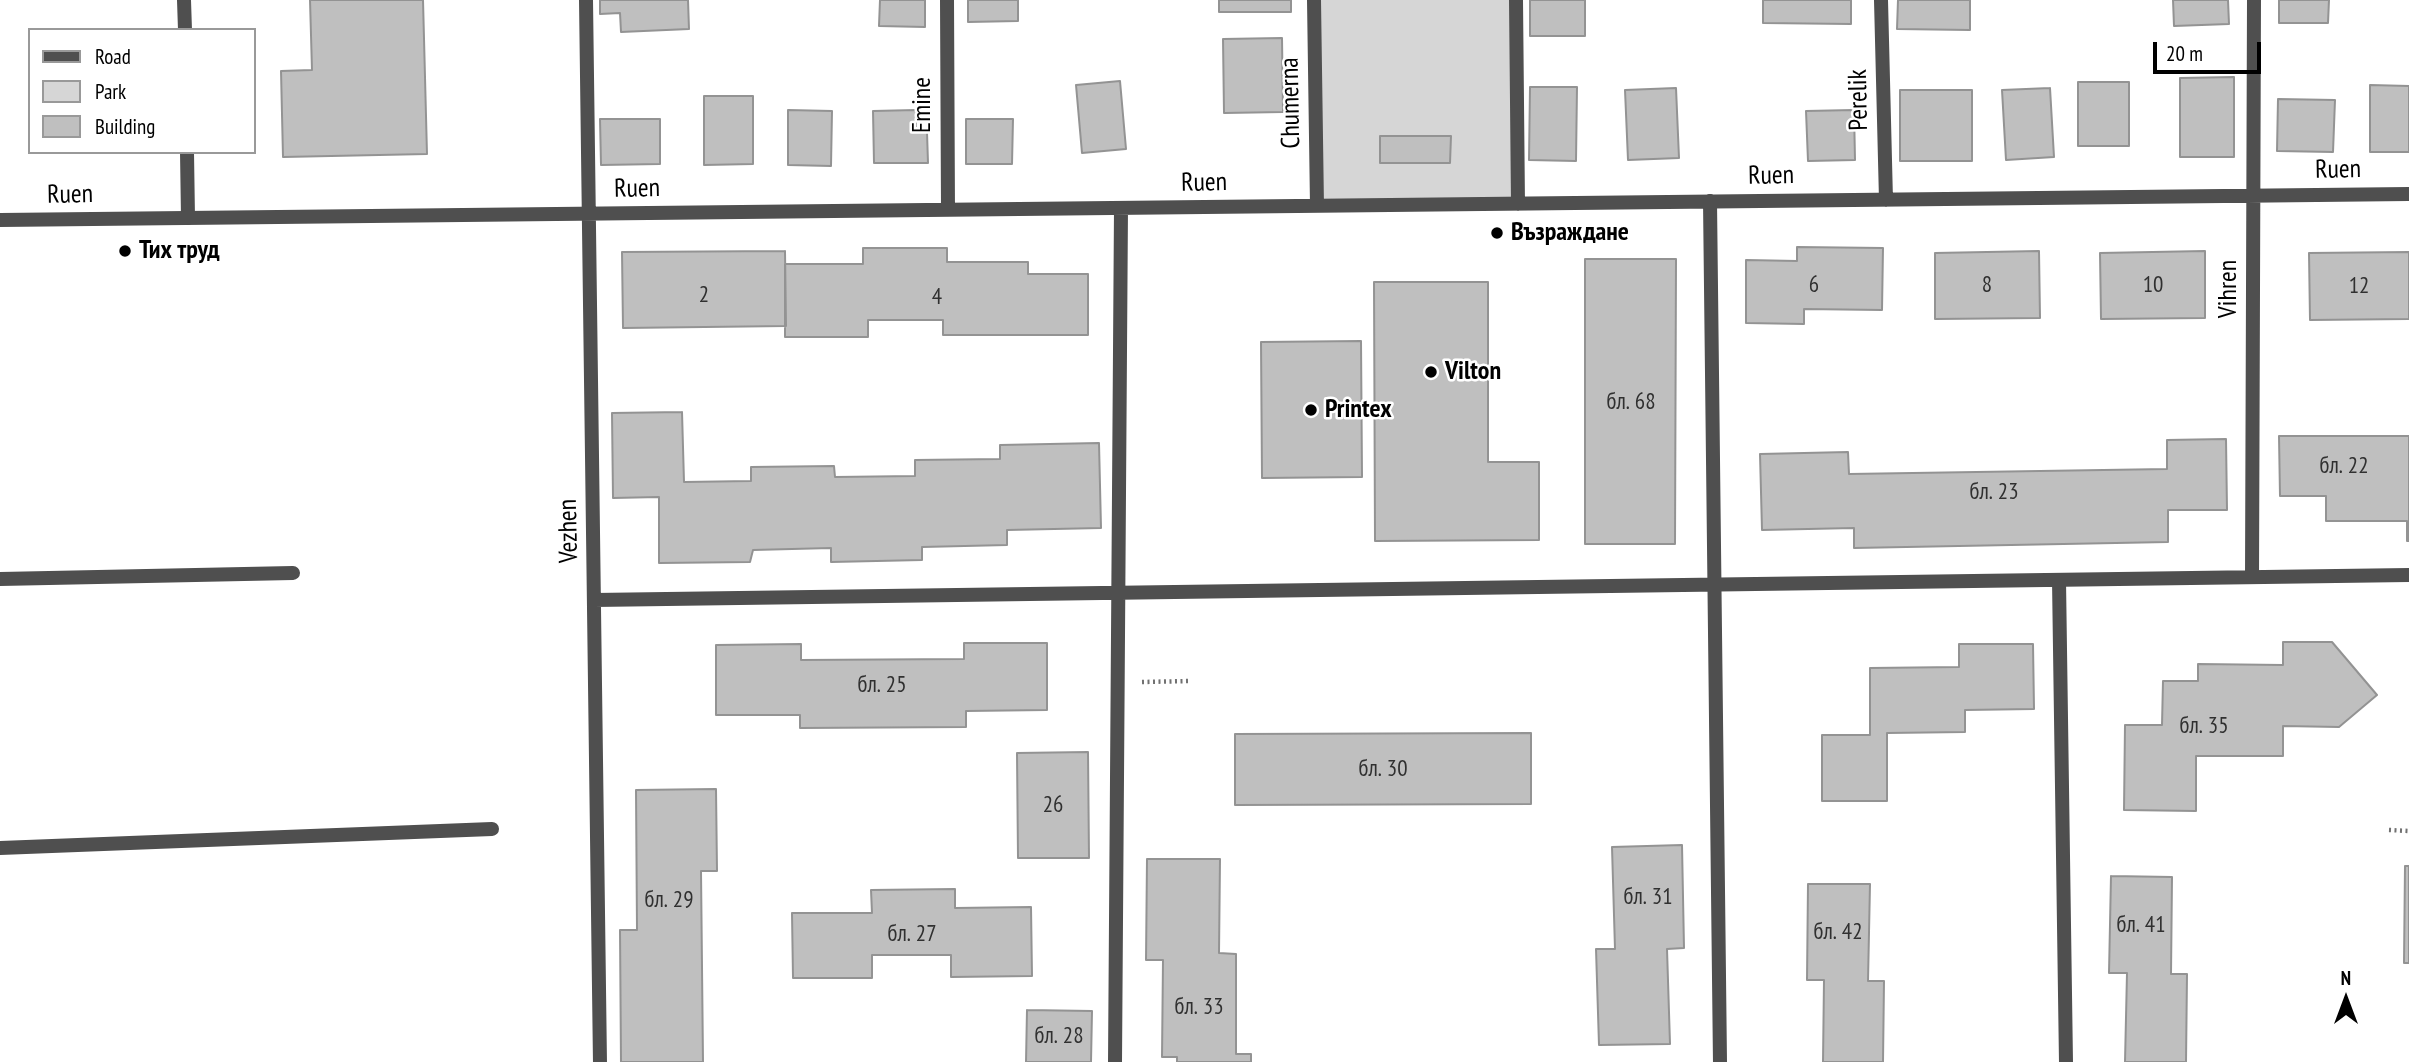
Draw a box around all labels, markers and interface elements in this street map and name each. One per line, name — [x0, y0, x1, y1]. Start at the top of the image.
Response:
legend — [28, 28, 256, 154]
scale bar — [2157, 28, 2266, 72]
text: 20 m — [2166, 40, 2203, 67]
text: Road — [95, 43, 131, 70]
street label: Chumerna — [1275, 57, 1307, 149]
street label: Perelik — [1843, 69, 1875, 131]
street label: Emine — [907, 77, 939, 133]
text: Park — [95, 78, 126, 105]
text: Building — [95, 113, 155, 140]
street label: Ruen — [2315, 154, 2361, 186]
street label: Ruen — [1748, 160, 1794, 192]
street label: Ruen — [1181, 167, 1227, 199]
street label: Ruen — [614, 173, 660, 205]
street label: Ruen — [47, 179, 93, 211]
place label: Възраждане — [1511, 217, 1629, 249]
marker: Възраждане — [1489, 225, 1505, 241]
place label: Тих труд — [139, 235, 220, 267]
marker: Тих труд — [117, 243, 133, 259]
street label: Vihren — [2213, 260, 2245, 318]
house number: 6 — [1809, 271, 1819, 299]
house number: 8 — [1982, 271, 1992, 299]
house number: 10 — [2143, 271, 2163, 299]
house number: 12 — [2349, 272, 2369, 300]
house number: 2 — [699, 281, 709, 309]
house number: 4 — [932, 283, 942, 311]
place label: Vilton — [1445, 356, 1501, 388]
marker: Vilton — [1423, 364, 1439, 380]
house number: бл. 68 — [1607, 388, 1655, 416]
place label: Printex — [1325, 394, 1392, 426]
marker: Printex — [1303, 402, 1319, 418]
house number: бл. 22 — [2320, 452, 2368, 480]
house number: бл. 23 — [1970, 478, 2018, 506]
street label: Vezhen — [553, 499, 585, 563]
house number: бл. 25 — [858, 671, 906, 699]
house number: бл. 35 — [2180, 712, 2228, 740]
house number: бл. 30 — [1359, 755, 1407, 783]
house number: 26 — [1043, 791, 1063, 819]
house number: бл. 31 — [1624, 883, 1672, 911]
house number: бл. 29 — [645, 886, 693, 914]
house number: бл. 41 — [2117, 911, 2165, 939]
house number: бл. 42 — [1814, 918, 1862, 946]
house number: бл. 27 — [888, 920, 936, 948]
north arrow — [2311, 964, 2381, 1034]
text: N — [2341, 966, 2351, 990]
house number: бл. 33 — [1175, 993, 1223, 1021]
house number: бл. 28 — [1035, 1022, 1083, 1050]

